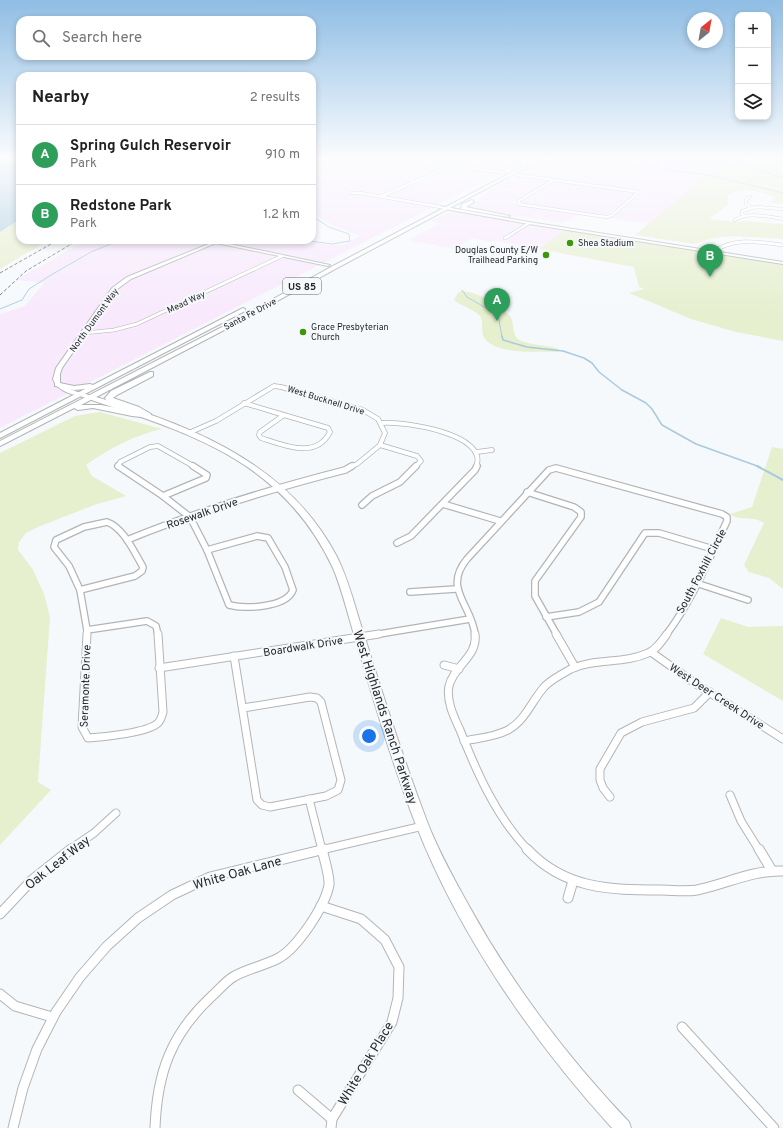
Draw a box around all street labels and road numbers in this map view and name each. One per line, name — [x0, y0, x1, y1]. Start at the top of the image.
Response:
road number: US 85 — [283, 278, 321, 294]
street label: North Dumont Way — [67, 286, 121, 354]
street label: Mead Way — [165, 289, 207, 316]
street label: Santa Fe Drive — [222, 296, 279, 333]
street label: West Bucknell Drive — [286, 383, 366, 418]
street label: Rosewalk Drive — [165, 495, 240, 533]
street label: South Foxhill Circle — [674, 527, 730, 616]
street label: West Highlands Ranch Parkway — [348, 628, 420, 807]
street label: Boardwalk Drive — [262, 634, 344, 660]
street label: Seramonte Drive — [78, 644, 94, 728]
street label: West Deer Creek Drive — [666, 661, 767, 733]
street label: Oak Leaf Way — [22, 833, 94, 894]
street label: White Oak Lane — [192, 854, 284, 894]
street label: White Oak Place — [335, 1019, 398, 1109]

